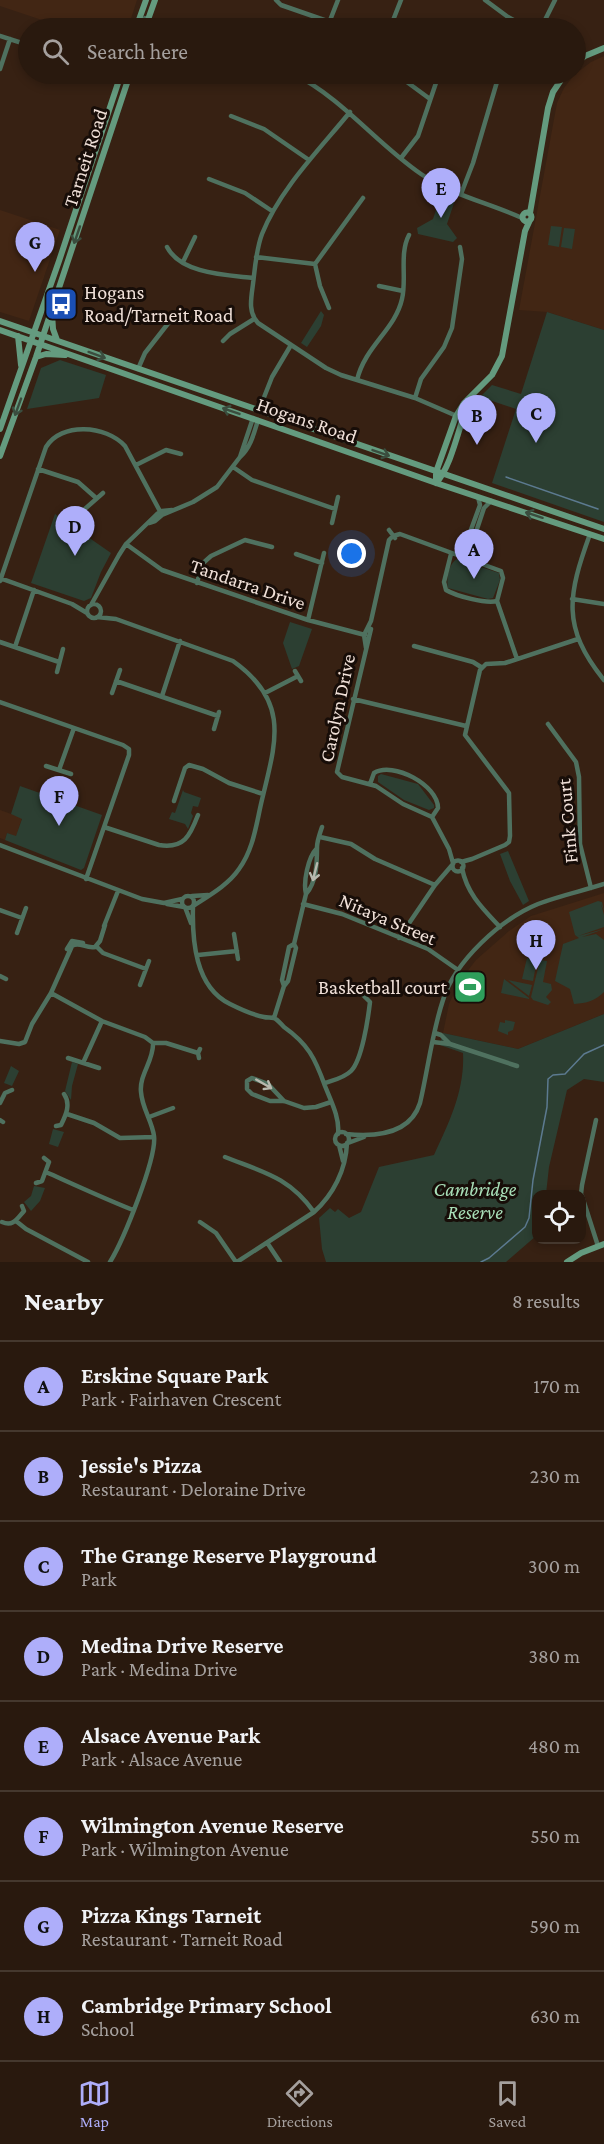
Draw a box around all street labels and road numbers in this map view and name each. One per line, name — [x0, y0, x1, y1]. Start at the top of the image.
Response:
street label: Tarneit Road — [59, 106, 111, 210]
street label: Hogans Road — [254, 393, 361, 449]
street label: Tandarra Drive — [188, 554, 309, 614]
street label: Carolyn Drive — [315, 652, 360, 764]
street label: Fink Court — [552, 777, 582, 864]
street label: Nitaya Street — [336, 889, 440, 950]

